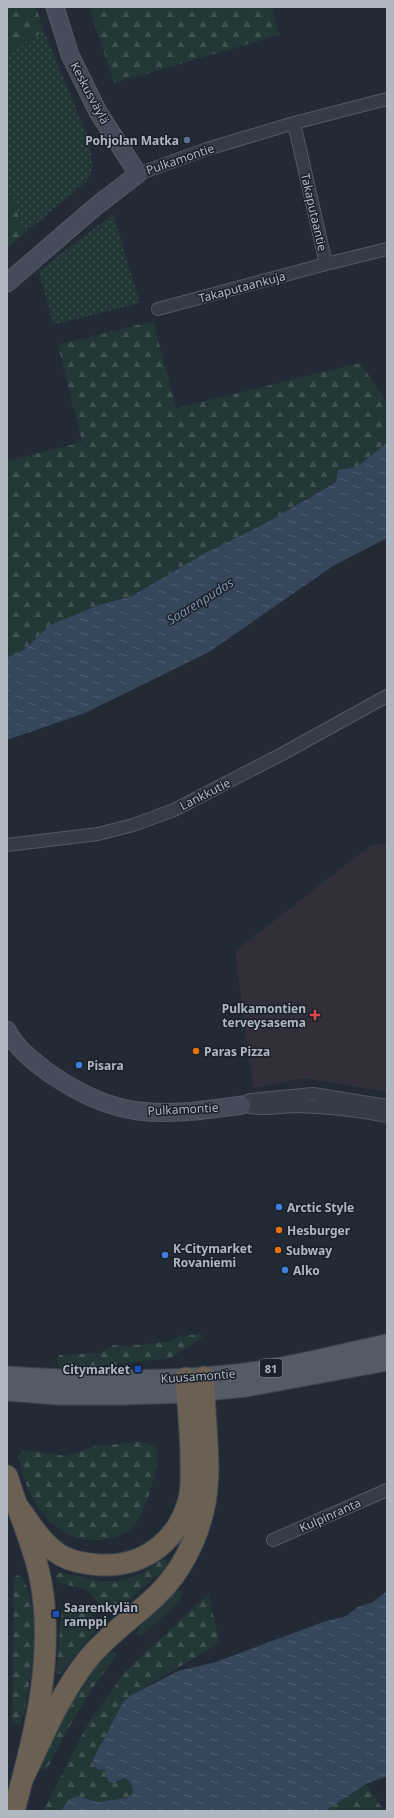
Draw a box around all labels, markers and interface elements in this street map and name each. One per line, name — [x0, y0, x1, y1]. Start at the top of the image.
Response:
street label: Keskusväylä — [66, 59, 114, 127]
place label: Pohjolan Matka — [85, 132, 179, 149]
marker: Pohjolan Matka — [182, 135, 192, 145]
street label: Pulkamontie — [144, 139, 217, 179]
street label: Takaputaantie — [297, 171, 331, 253]
street label: Takaputaankuja — [197, 267, 287, 307]
water label: Saarenpudas — [163, 573, 237, 629]
street label: Lankkutie — [177, 774, 234, 814]
place label: Pulkamontien terveysasema — [222, 1000, 306, 1031]
marker: Pulkamontien terveysasema — [309, 1009, 321, 1021]
place label: Paras Pizza — [204, 1043, 270, 1060]
marker: Paras Pizza — [191, 1046, 201, 1056]
place label: Pisara — [87, 1057, 124, 1074]
marker: Pisara — [74, 1060, 84, 1070]
street label: Pulkamontie — [147, 1099, 219, 1119]
place label: Arctic Style — [287, 1199, 354, 1216]
marker: Arctic Style — [274, 1202, 284, 1212]
place label: Hesburger — [287, 1222, 351, 1239]
marker: Hesburger — [274, 1225, 284, 1235]
place label: K-Citymarket Rovaniemi — [173, 1240, 252, 1271]
place label: Subway — [286, 1242, 332, 1259]
marker: Subway — [273, 1245, 283, 1255]
marker: K-Citymarket Rovaniemi — [160, 1250, 170, 1260]
place label: Alko — [293, 1262, 320, 1279]
marker: Alko — [280, 1265, 290, 1275]
road number: 81 — [260, 1359, 282, 1377]
place label: Citymarket — [63, 1361, 130, 1378]
marker: Citymarket — [133, 1364, 143, 1374]
street label: Kuusamontie — [160, 1365, 236, 1387]
street label: Kulpinranta — [297, 1494, 363, 1536]
place label: Saarenkylän ramppi — [64, 1599, 138, 1630]
marker: Saarenkylän ramppi — [51, 1609, 61, 1619]

